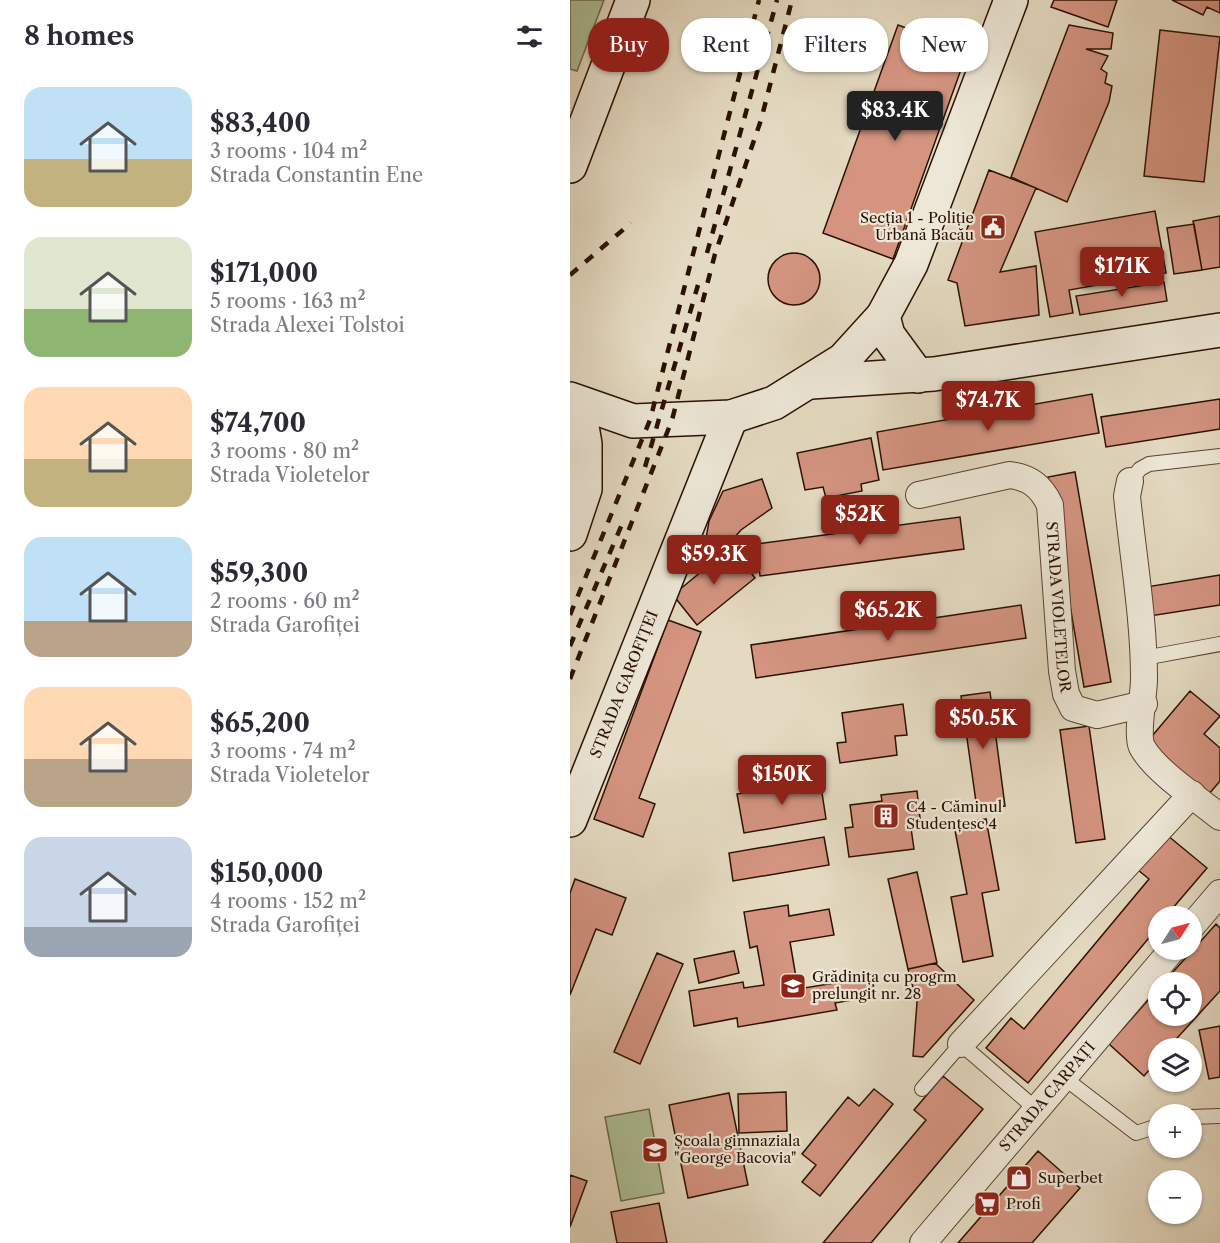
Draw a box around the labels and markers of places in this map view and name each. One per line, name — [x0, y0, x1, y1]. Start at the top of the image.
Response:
pin: $83.4K — [846, 91, 944, 142]
place label: Secția 1 - Poliție Urbană Bacău — [860, 208, 974, 244]
public building icon: Secția 1 - Poliție Urbană Bacău — [978, 212, 1008, 242]
pin: $171K — [1080, 247, 1164, 298]
pin: $74.7K — [939, 381, 1037, 432]
pin: $52K — [824, 495, 896, 546]
pin: $59.3K — [665, 535, 763, 586]
pin: $65.2K — [839, 591, 937, 642]
pin: $50.5K — [934, 699, 1032, 750]
pin: $150K — [740, 755, 824, 806]
place label: C4 - Căminul Studențesc 4 — [906, 797, 1003, 833]
building icon: C4 - Căminul Studențesc 4 — [871, 801, 901, 831]
place label: Grădinița cu progrm prelungit nr. 28 — [812, 967, 957, 1003]
school or university icon: Grădinița cu progrm prelungit nr. 28 — [778, 971, 808, 1001]
place label: Școala gimnaziala "George Bacovia" — [674, 1131, 801, 1167]
school or university icon: Școala gimnaziala "George Bacovia" — [640, 1135, 670, 1165]
shop icon: Superbet — [1004, 1163, 1034, 1193]
place label: Superbet — [1038, 1168, 1104, 1187]
supermarket icon: Profi — [972, 1189, 1002, 1219]
place label: Profi — [1006, 1194, 1041, 1213]

